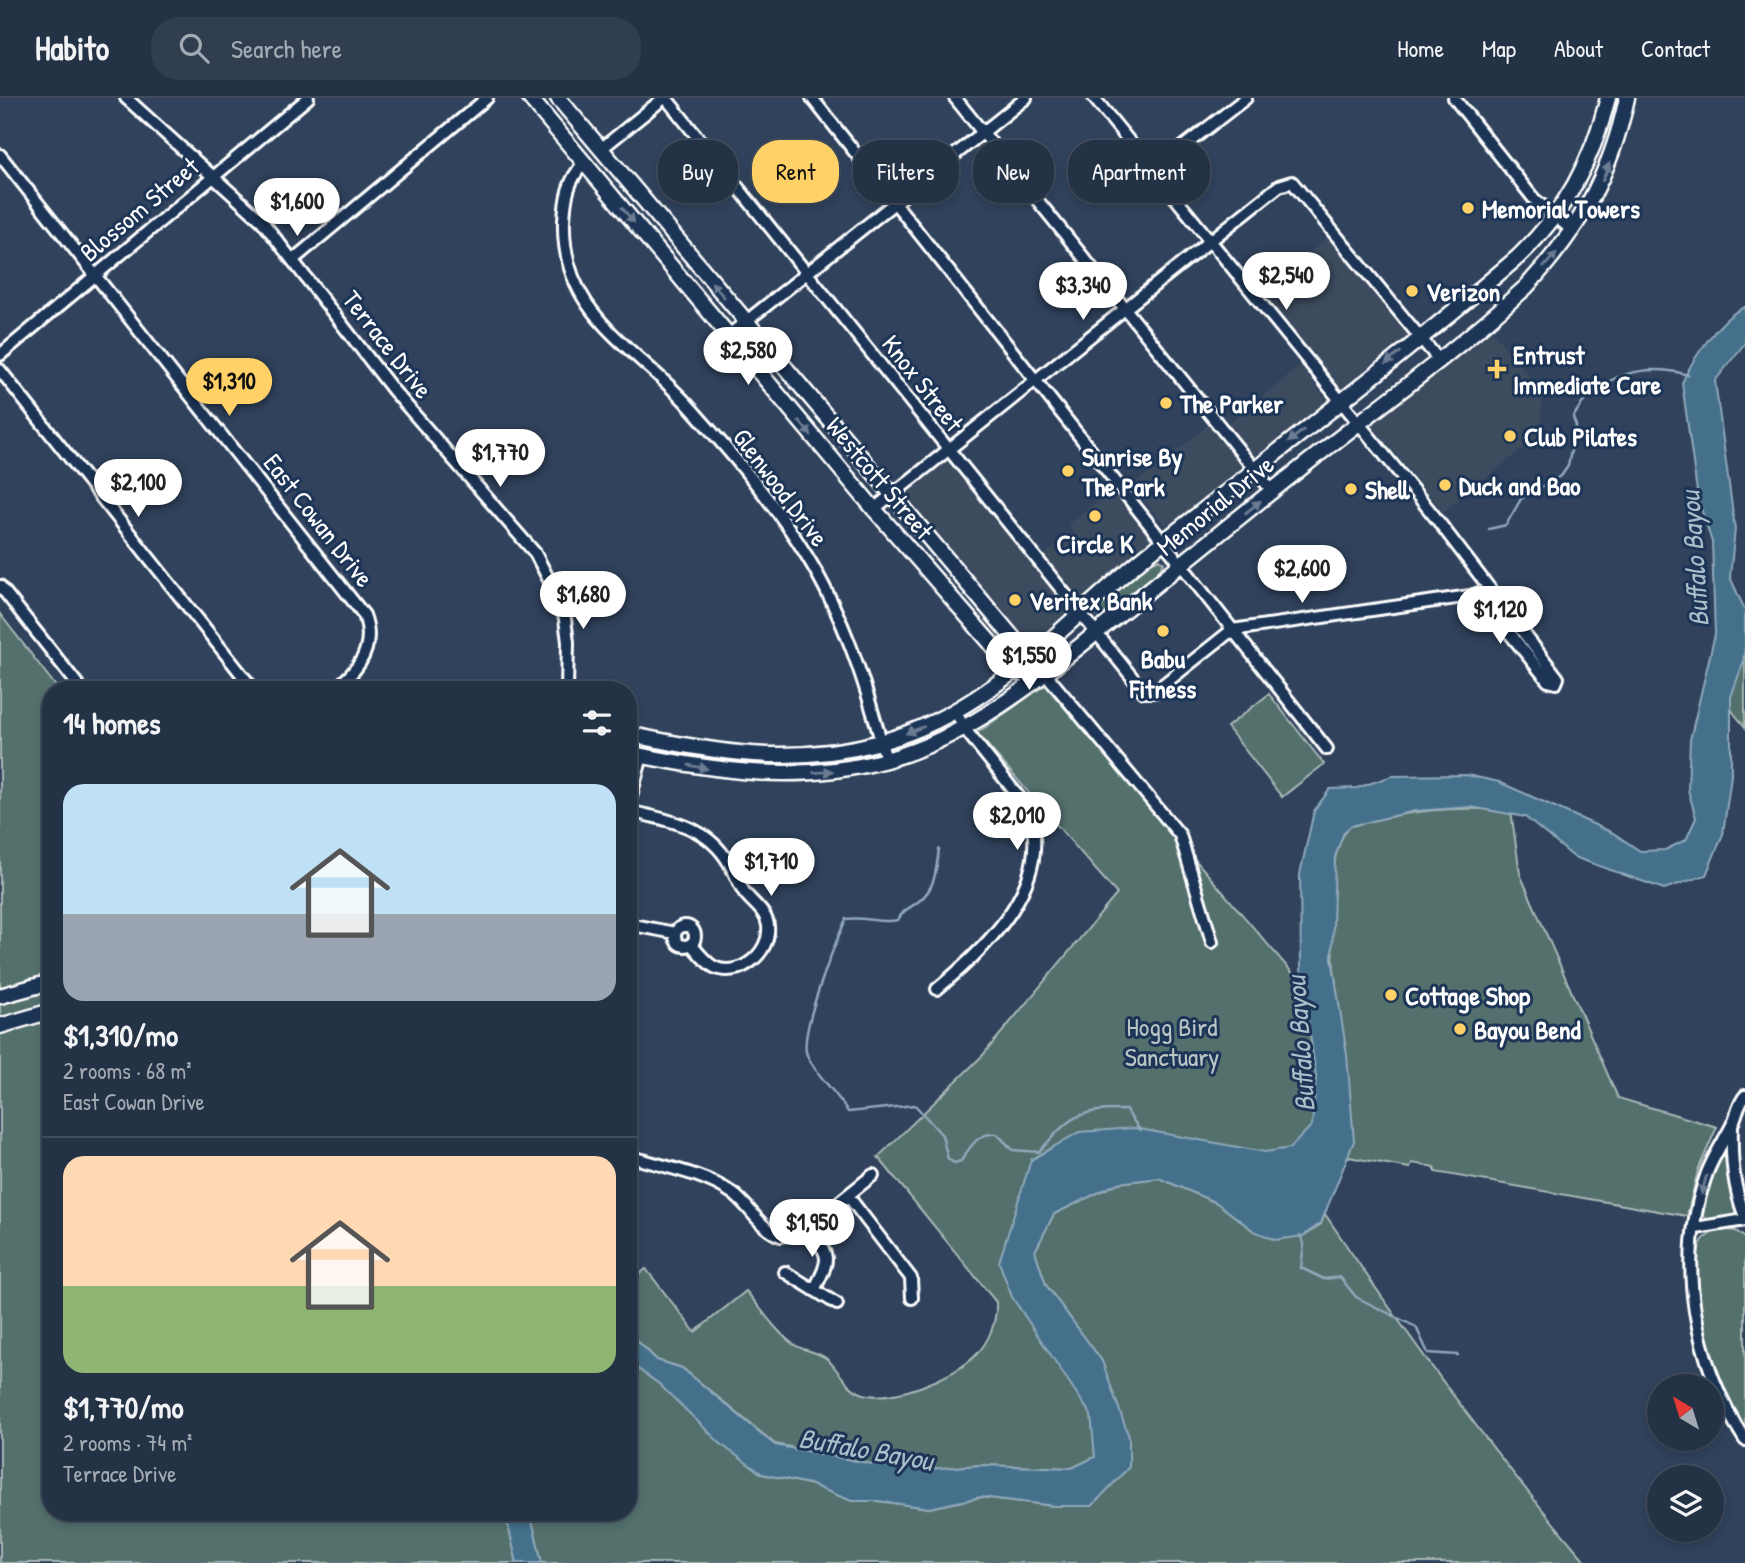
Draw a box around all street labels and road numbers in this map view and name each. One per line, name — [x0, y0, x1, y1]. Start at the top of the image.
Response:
street label: Blossom Street — [72, 148, 207, 269]
street label: Terrace Drive — [335, 283, 441, 405]
street label: Knox Street — [874, 327, 973, 440]
street label: Westcott Street — [818, 409, 942, 548]
street label: Glenwood Drive — [725, 421, 837, 553]
street label: East Cowan Drive — [256, 446, 382, 594]
street label: Memorial Drive — [1149, 447, 1281, 563]

